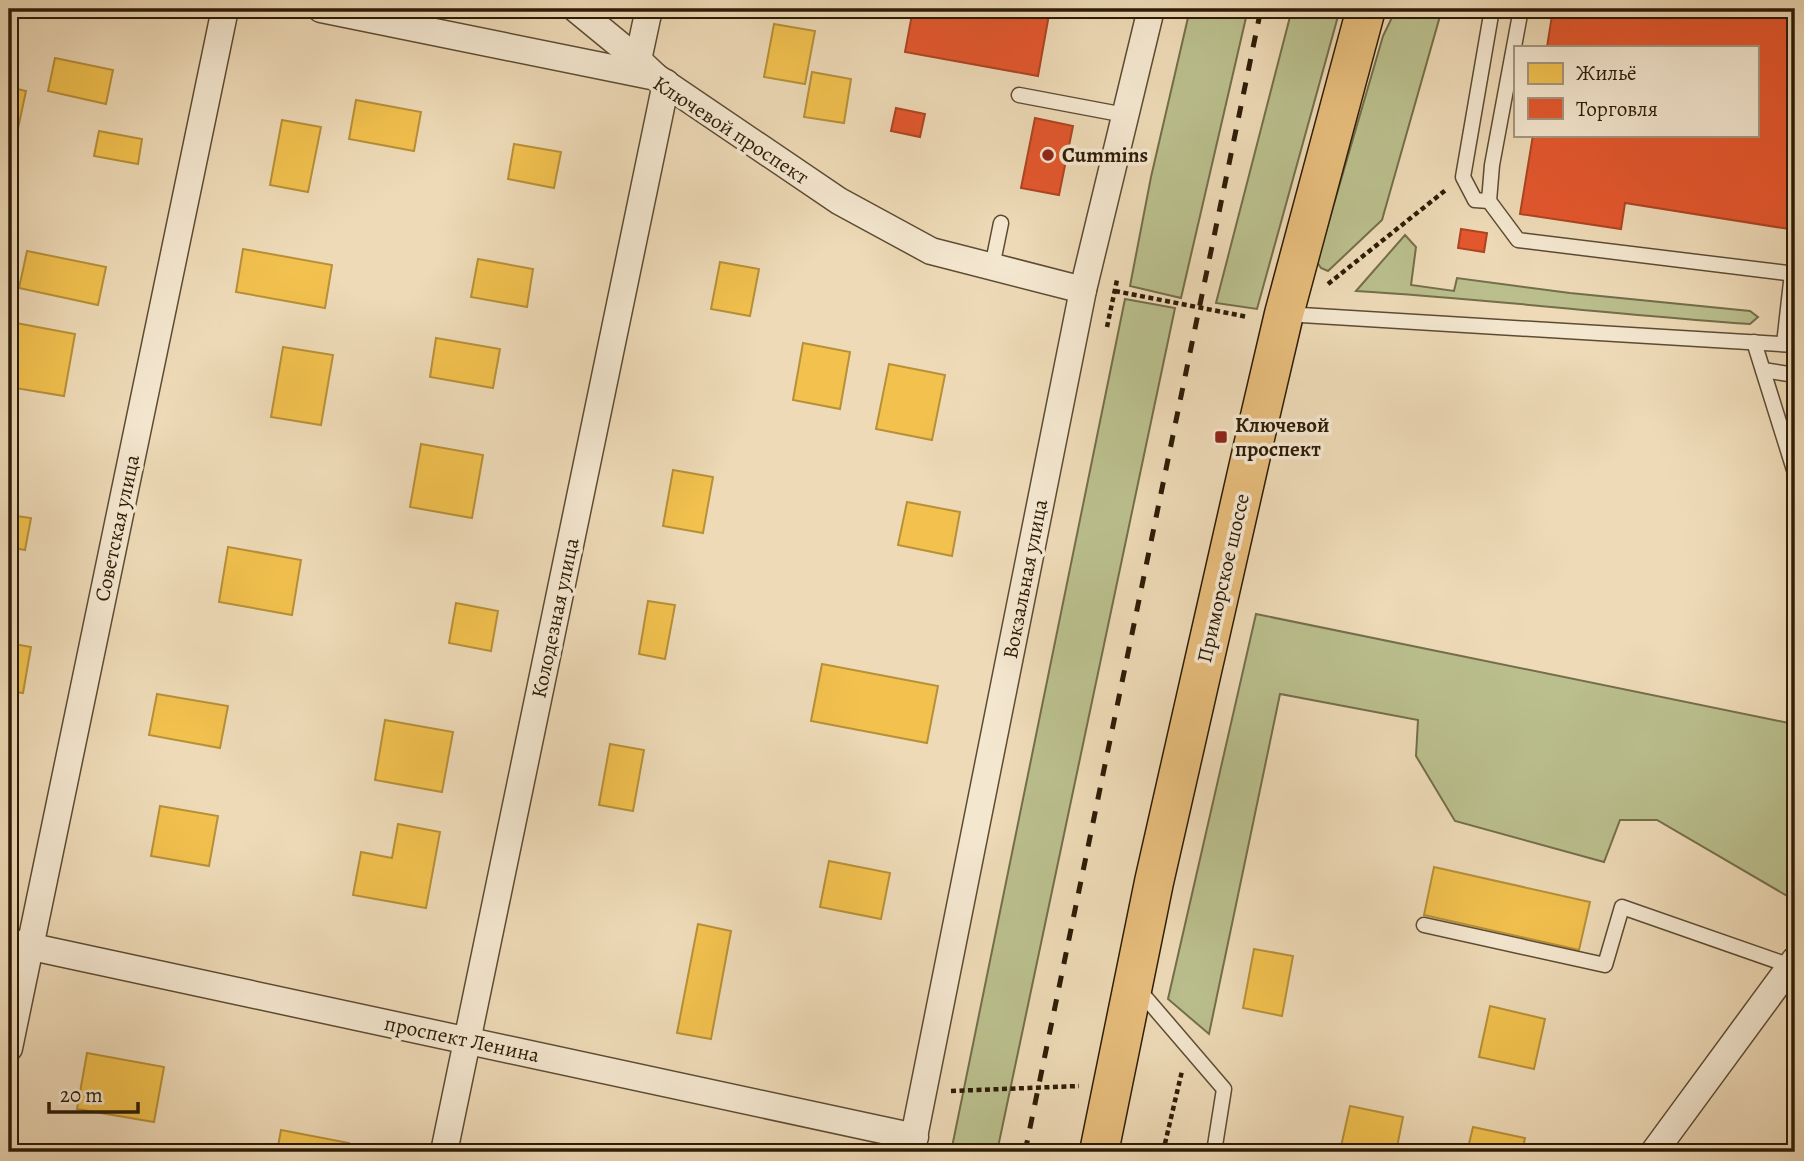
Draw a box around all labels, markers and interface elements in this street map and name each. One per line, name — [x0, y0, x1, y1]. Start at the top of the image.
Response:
legend — [1514, 46, 1758, 136]
text: Жильё — [1576, 59, 1637, 87]
street label: Ключевой проспект — [648, 69, 814, 191]
text: Торговля — [1576, 95, 1658, 123]
place label: Cummins — [1062, 141, 1148, 169]
marker: Cummins — [1040, 147, 1056, 163]
place label: Ключевой проспект — [1235, 411, 1329, 463]
marker: Ключевой проспект — [1213, 429, 1229, 445]
street label: Советская улица — [88, 452, 146, 604]
street label: Приморское шоссе — [1190, 491, 1256, 665]
street label: Вокзальная улица — [996, 497, 1054, 661]
street label: Колодезная улица — [524, 535, 586, 701]
street label: проспект Ленина — [382, 1009, 542, 1069]
scale bar — [49, 1070, 138, 1114]
text: 20 m — [60, 1081, 103, 1109]

